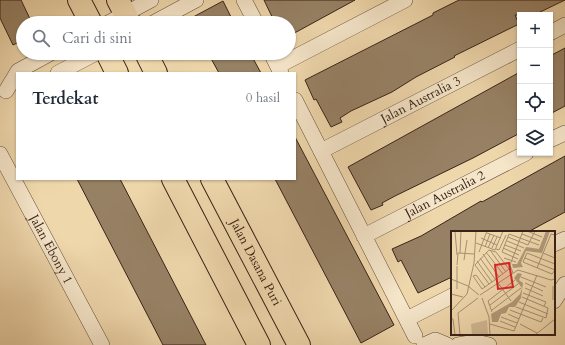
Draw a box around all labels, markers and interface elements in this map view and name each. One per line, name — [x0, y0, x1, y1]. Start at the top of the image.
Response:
map controls — [517, 12, 553, 156]
button: + — [517, 12, 553, 48]
search box — [16, 16, 296, 60]
icon: search — [30, 27, 52, 49]
text: Cari di sini — [62, 28, 132, 48]
button: − — [517, 48, 553, 84]
street label: Jalan Australia 3 — [376, 72, 464, 129]
button: locate — [517, 84, 553, 120]
text: Terdekat — [32, 87, 98, 110]
text: 0 hasil — [246, 89, 280, 107]
button: layers — [517, 120, 553, 156]
street label: Jalan Australia 2 — [400, 166, 488, 223]
street label: Jalan Ebony 1 — [24, 210, 77, 287]
street label: Jalan Dasana Puri — [225, 214, 286, 309]
inset map — [451, 231, 555, 335]

